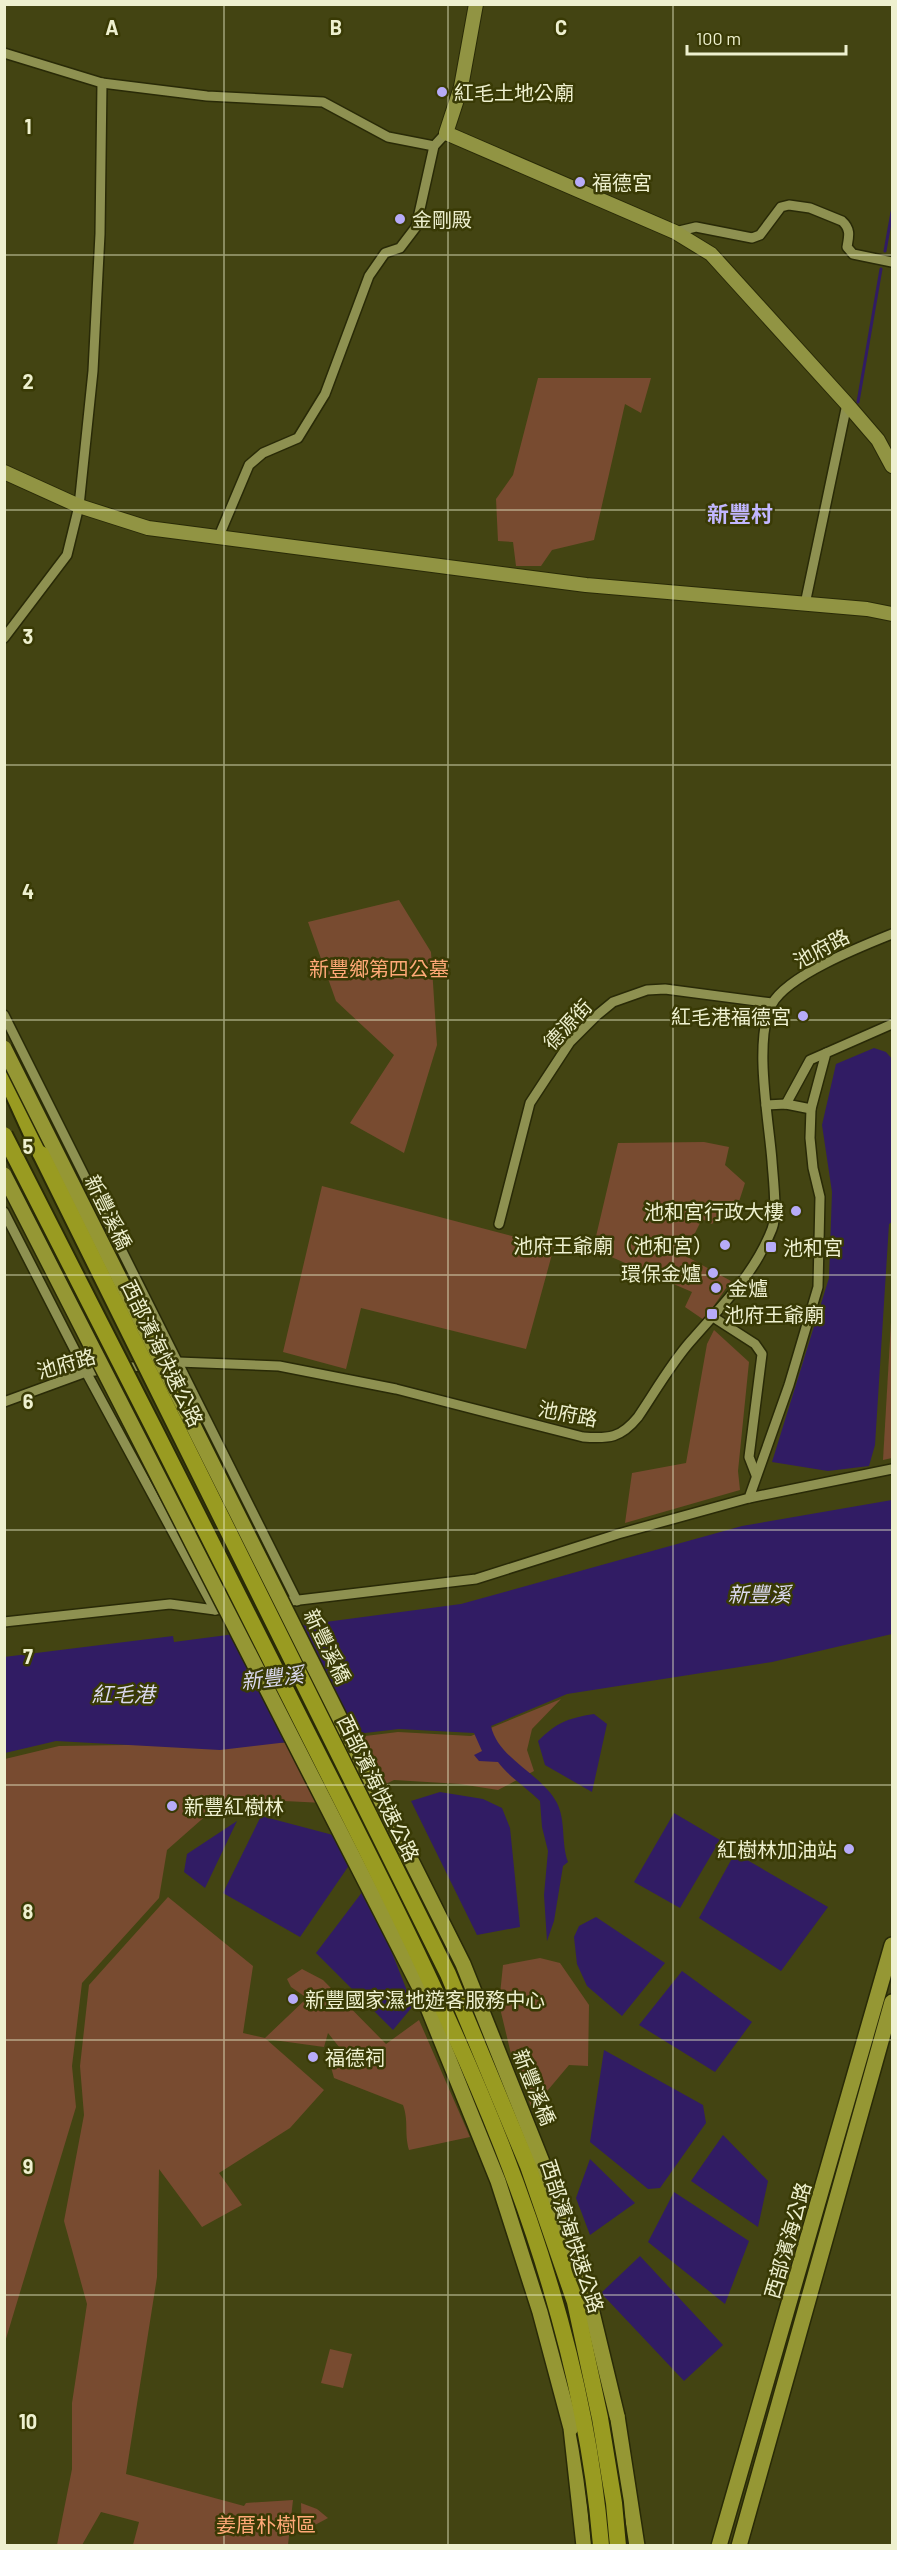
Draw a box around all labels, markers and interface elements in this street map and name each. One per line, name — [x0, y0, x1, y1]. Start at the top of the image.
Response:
text: A — [105, 15, 119, 39]
text: B — [330, 15, 342, 39]
text: C — [555, 15, 567, 39]
scale bar — [687, 18, 846, 56]
text: 100 m — [696, 27, 741, 49]
place label: 紅毛土地公廟 — [454, 80, 574, 104]
marker: 紅毛土地公廟 — [435, 85, 449, 99]
text: 1 — [24, 114, 32, 138]
place label: 福德宮 — [592, 170, 652, 194]
marker: 福德宮 — [573, 175, 587, 189]
place label: 金剛殿 — [412, 207, 472, 231]
marker: 金剛殿 — [393, 212, 407, 226]
text: 2 — [22, 369, 34, 393]
district label: 新豐村 — [707, 500, 773, 526]
text: 3 — [23, 624, 33, 648]
text: 4 — [22, 879, 34, 903]
street label: 池府路 — [789, 923, 853, 973]
park label: 新豐鄉第四公墓 — [309, 956, 449, 980]
street label: 德源街 — [538, 994, 596, 1054]
place label: 紅毛港福德宮 — [671, 1004, 791, 1028]
marker: 紅毛港福德宮 — [796, 1009, 810, 1023]
text: 5 — [23, 1134, 34, 1158]
street label: 新豐溪橋 — [81, 1171, 137, 1253]
place label: 池和宮行政大樓 — [644, 1199, 784, 1223]
marker: 池和宮行政大樓 — [789, 1204, 803, 1218]
place label: 池府王爺廟（池和宮） — [513, 1233, 713, 1257]
place label: 池和宮 — [783, 1235, 843, 1259]
marker: 池府王爺廟（池和宮） — [718, 1238, 732, 1252]
marker: 池和宮 — [764, 1240, 778, 1254]
place label: 環保金爐 — [621, 1261, 701, 1285]
marker: 環保金爐 — [706, 1266, 720, 1280]
street label: 西部濱海快速公路 — [117, 1276, 209, 1430]
place label: 金爐 — [728, 1276, 768, 1300]
marker: 金爐 — [709, 1281, 723, 1295]
place label: 池府王爺廟 — [724, 1302, 824, 1326]
marker: 池府王爺廟 — [705, 1307, 719, 1321]
street label: 池府路 — [34, 1343, 98, 1383]
text: 6 — [23, 1389, 34, 1413]
street label: 池府路 — [536, 1395, 600, 1431]
water label: 新豐溪 — [728, 1581, 793, 1606]
street label: 新豐溪橋 — [300, 1605, 356, 1687]
text: 7 — [23, 1644, 33, 1668]
water label: 新豐溪 — [239, 1660, 308, 1693]
water label: 紅毛港 — [92, 1681, 157, 1706]
street label: 西部濱海快速公路 — [333, 1711, 425, 1865]
place label: 新豐紅樹林 — [184, 1794, 284, 1818]
marker: 新豐紅樹林 — [165, 1799, 179, 1813]
place label: 紅樹林加油站 — [717, 1837, 837, 1861]
marker: 紅樹林加油站 — [842, 1842, 856, 1856]
text: 8 — [23, 1899, 34, 1923]
place label: 新豐國家濕地遊客服務中心 — [305, 1987, 545, 2011]
marker: 新豐國家濕地遊客服務中心 — [286, 1992, 300, 2006]
place label: 福德祠 — [325, 2045, 385, 2069]
street label: 新豐溪橋 — [509, 2045, 561, 2129]
marker: 福德祠 — [306, 2050, 320, 2064]
text: 9 — [23, 2154, 33, 2178]
street label: 西部濱海快速公路 — [537, 2156, 609, 2316]
street label: 西部濱海公路 — [759, 2179, 815, 2301]
text: 10 — [19, 2409, 37, 2433]
park label: 姜厝朴樹區 — [216, 2512, 316, 2536]

